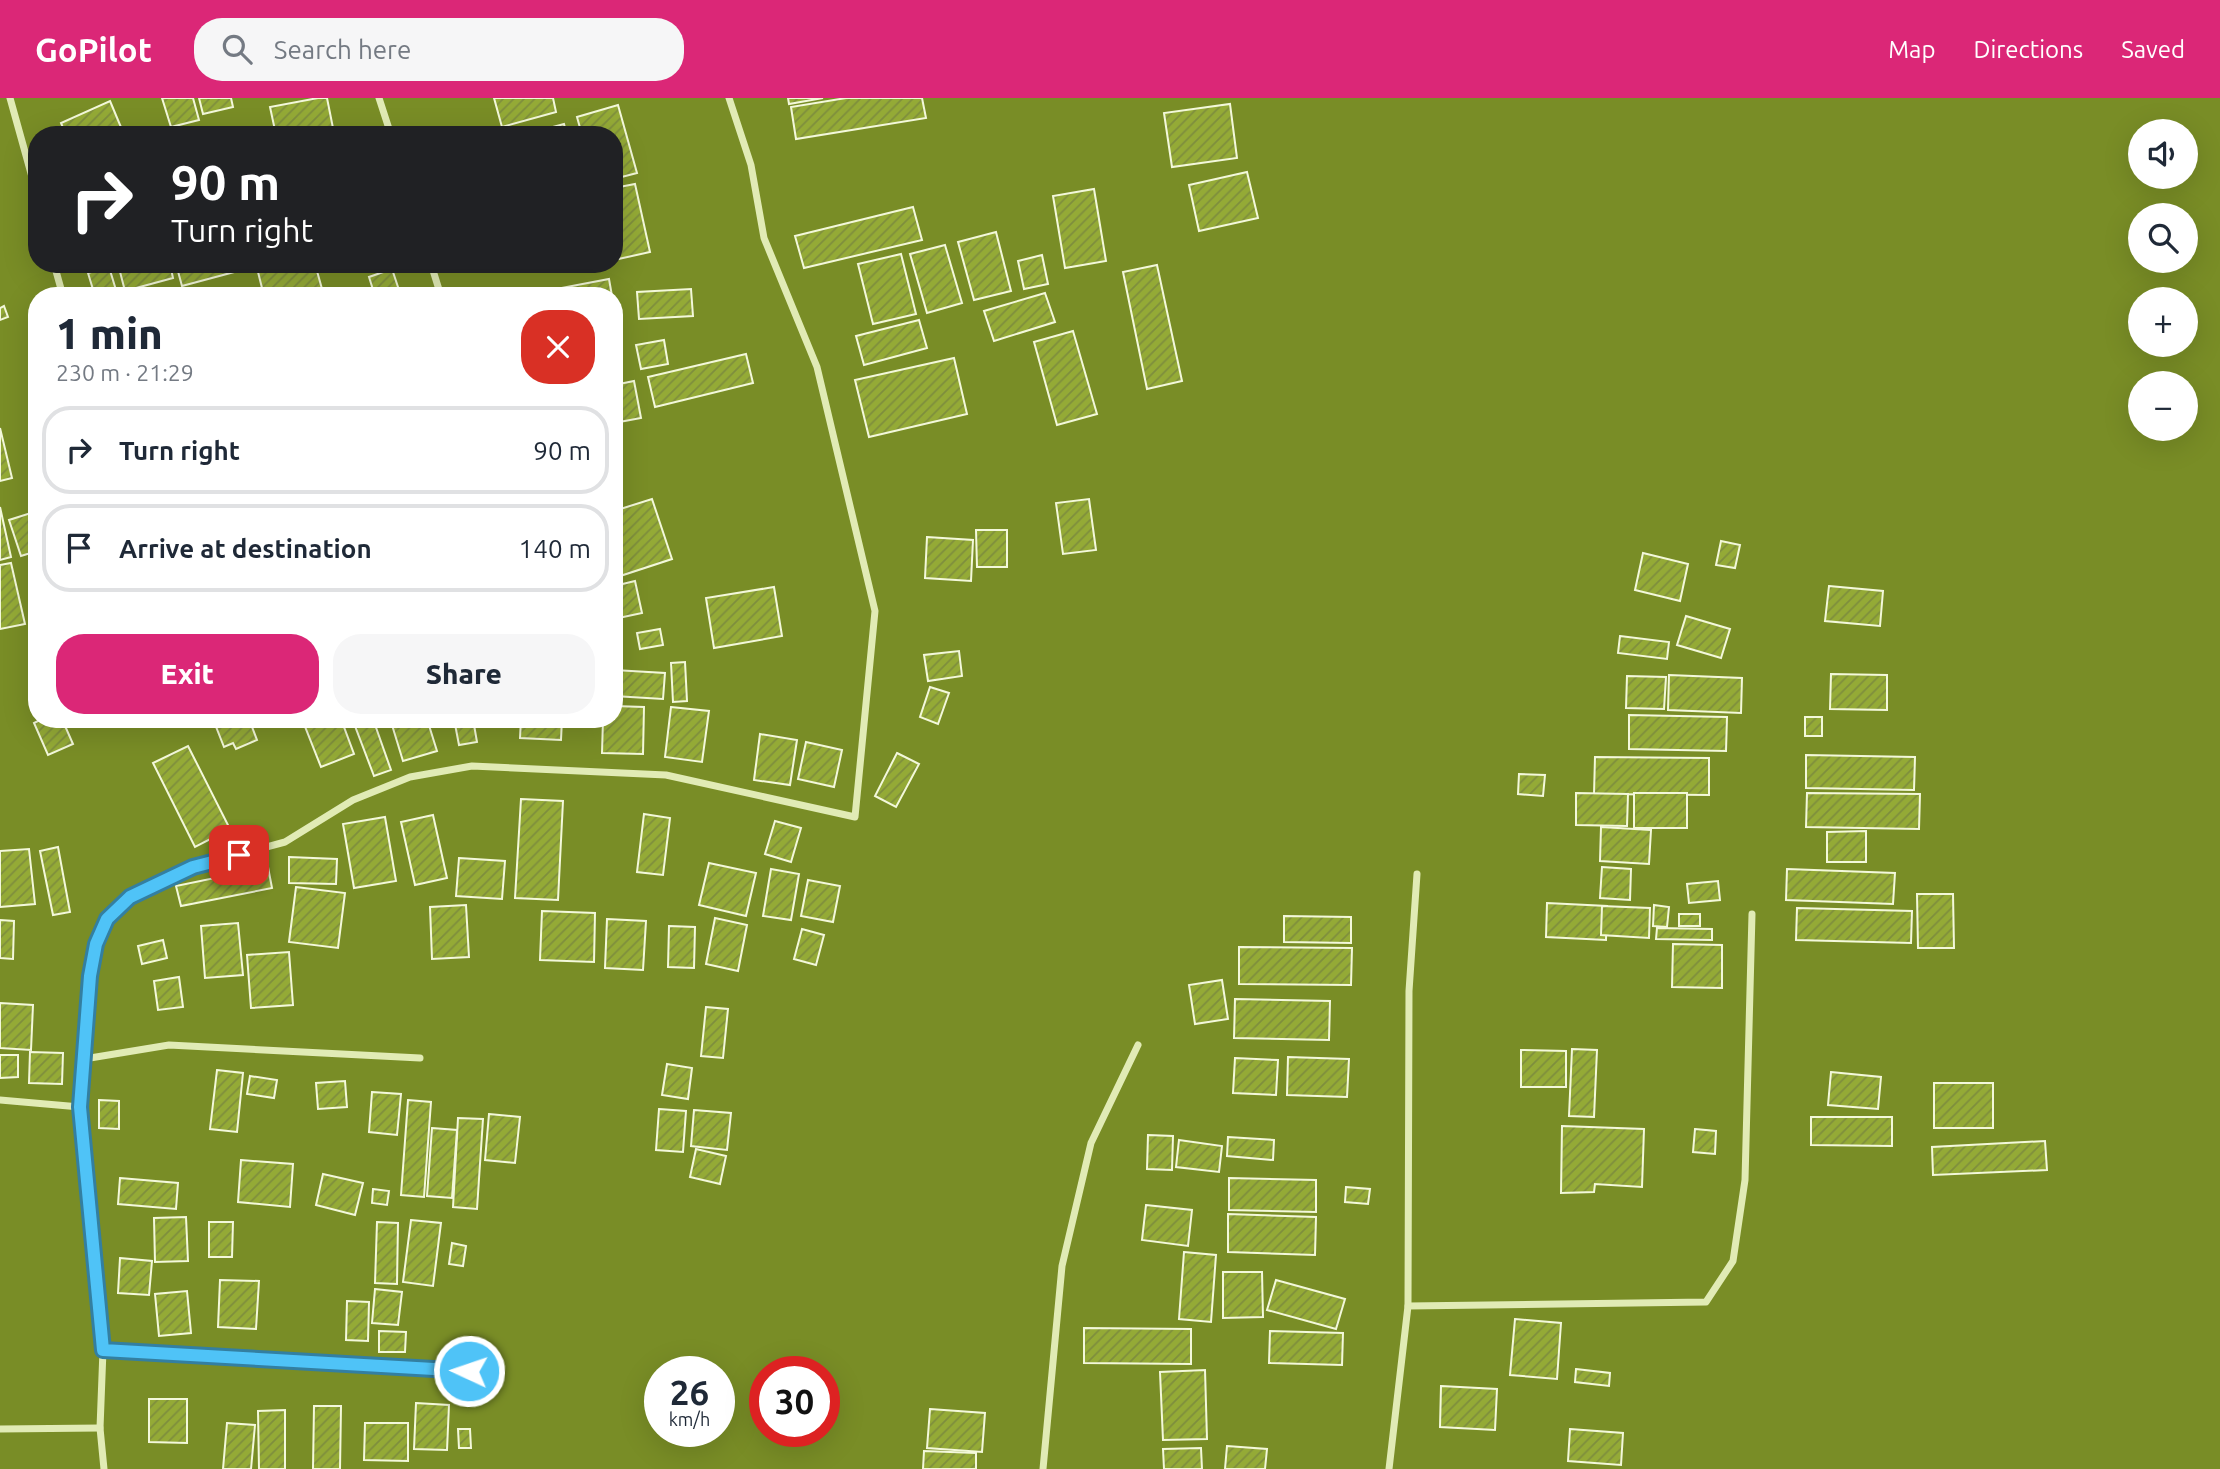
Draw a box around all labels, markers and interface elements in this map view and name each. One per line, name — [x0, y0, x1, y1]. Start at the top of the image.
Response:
search box — [194, 18, 684, 81]
icon: search — [218, 30, 256, 68]
text: GoPilot — [35, 31, 152, 68]
text: Search here — [274, 35, 411, 64]
text: Map — [1888, 36, 1935, 63]
text: Directions — [1973, 36, 2083, 63]
text: Saved — [2121, 36, 2185, 63]
map controls — [2128, 119, 2198, 441]
button: sound — [2128, 119, 2198, 189]
icon: right — [56, 154, 147, 245]
text: 90 m — [171, 154, 280, 209]
button: search — [2128, 203, 2198, 273]
text: Turn right — [171, 212, 313, 248]
button: + — [2128, 287, 2198, 357]
text: 1 min — [56, 310, 163, 357]
button: close — [521, 310, 595, 384]
text: 230 m · 21:29 — [56, 360, 194, 385]
button: − — [2128, 371, 2198, 441]
icon: right — [60, 431, 98, 469]
text: Turn right — [119, 436, 240, 465]
text: 90 m — [533, 436, 591, 465]
icon: arrive — [60, 529, 98, 567]
text: Arrive at destination — [119, 534, 372, 563]
text: 140 m — [519, 534, 591, 563]
button: Exit — [56, 634, 319, 714]
button: Share — [333, 634, 595, 714]
pin — [209, 825, 269, 885]
icon: arrive — [220, 836, 258, 874]
position arrow — [432, 1334, 506, 1408]
speed limit sign: 30 — [749, 1356, 840, 1447]
text: 26 — [670, 1372, 709, 1412]
text: km/h — [669, 1409, 710, 1429]

